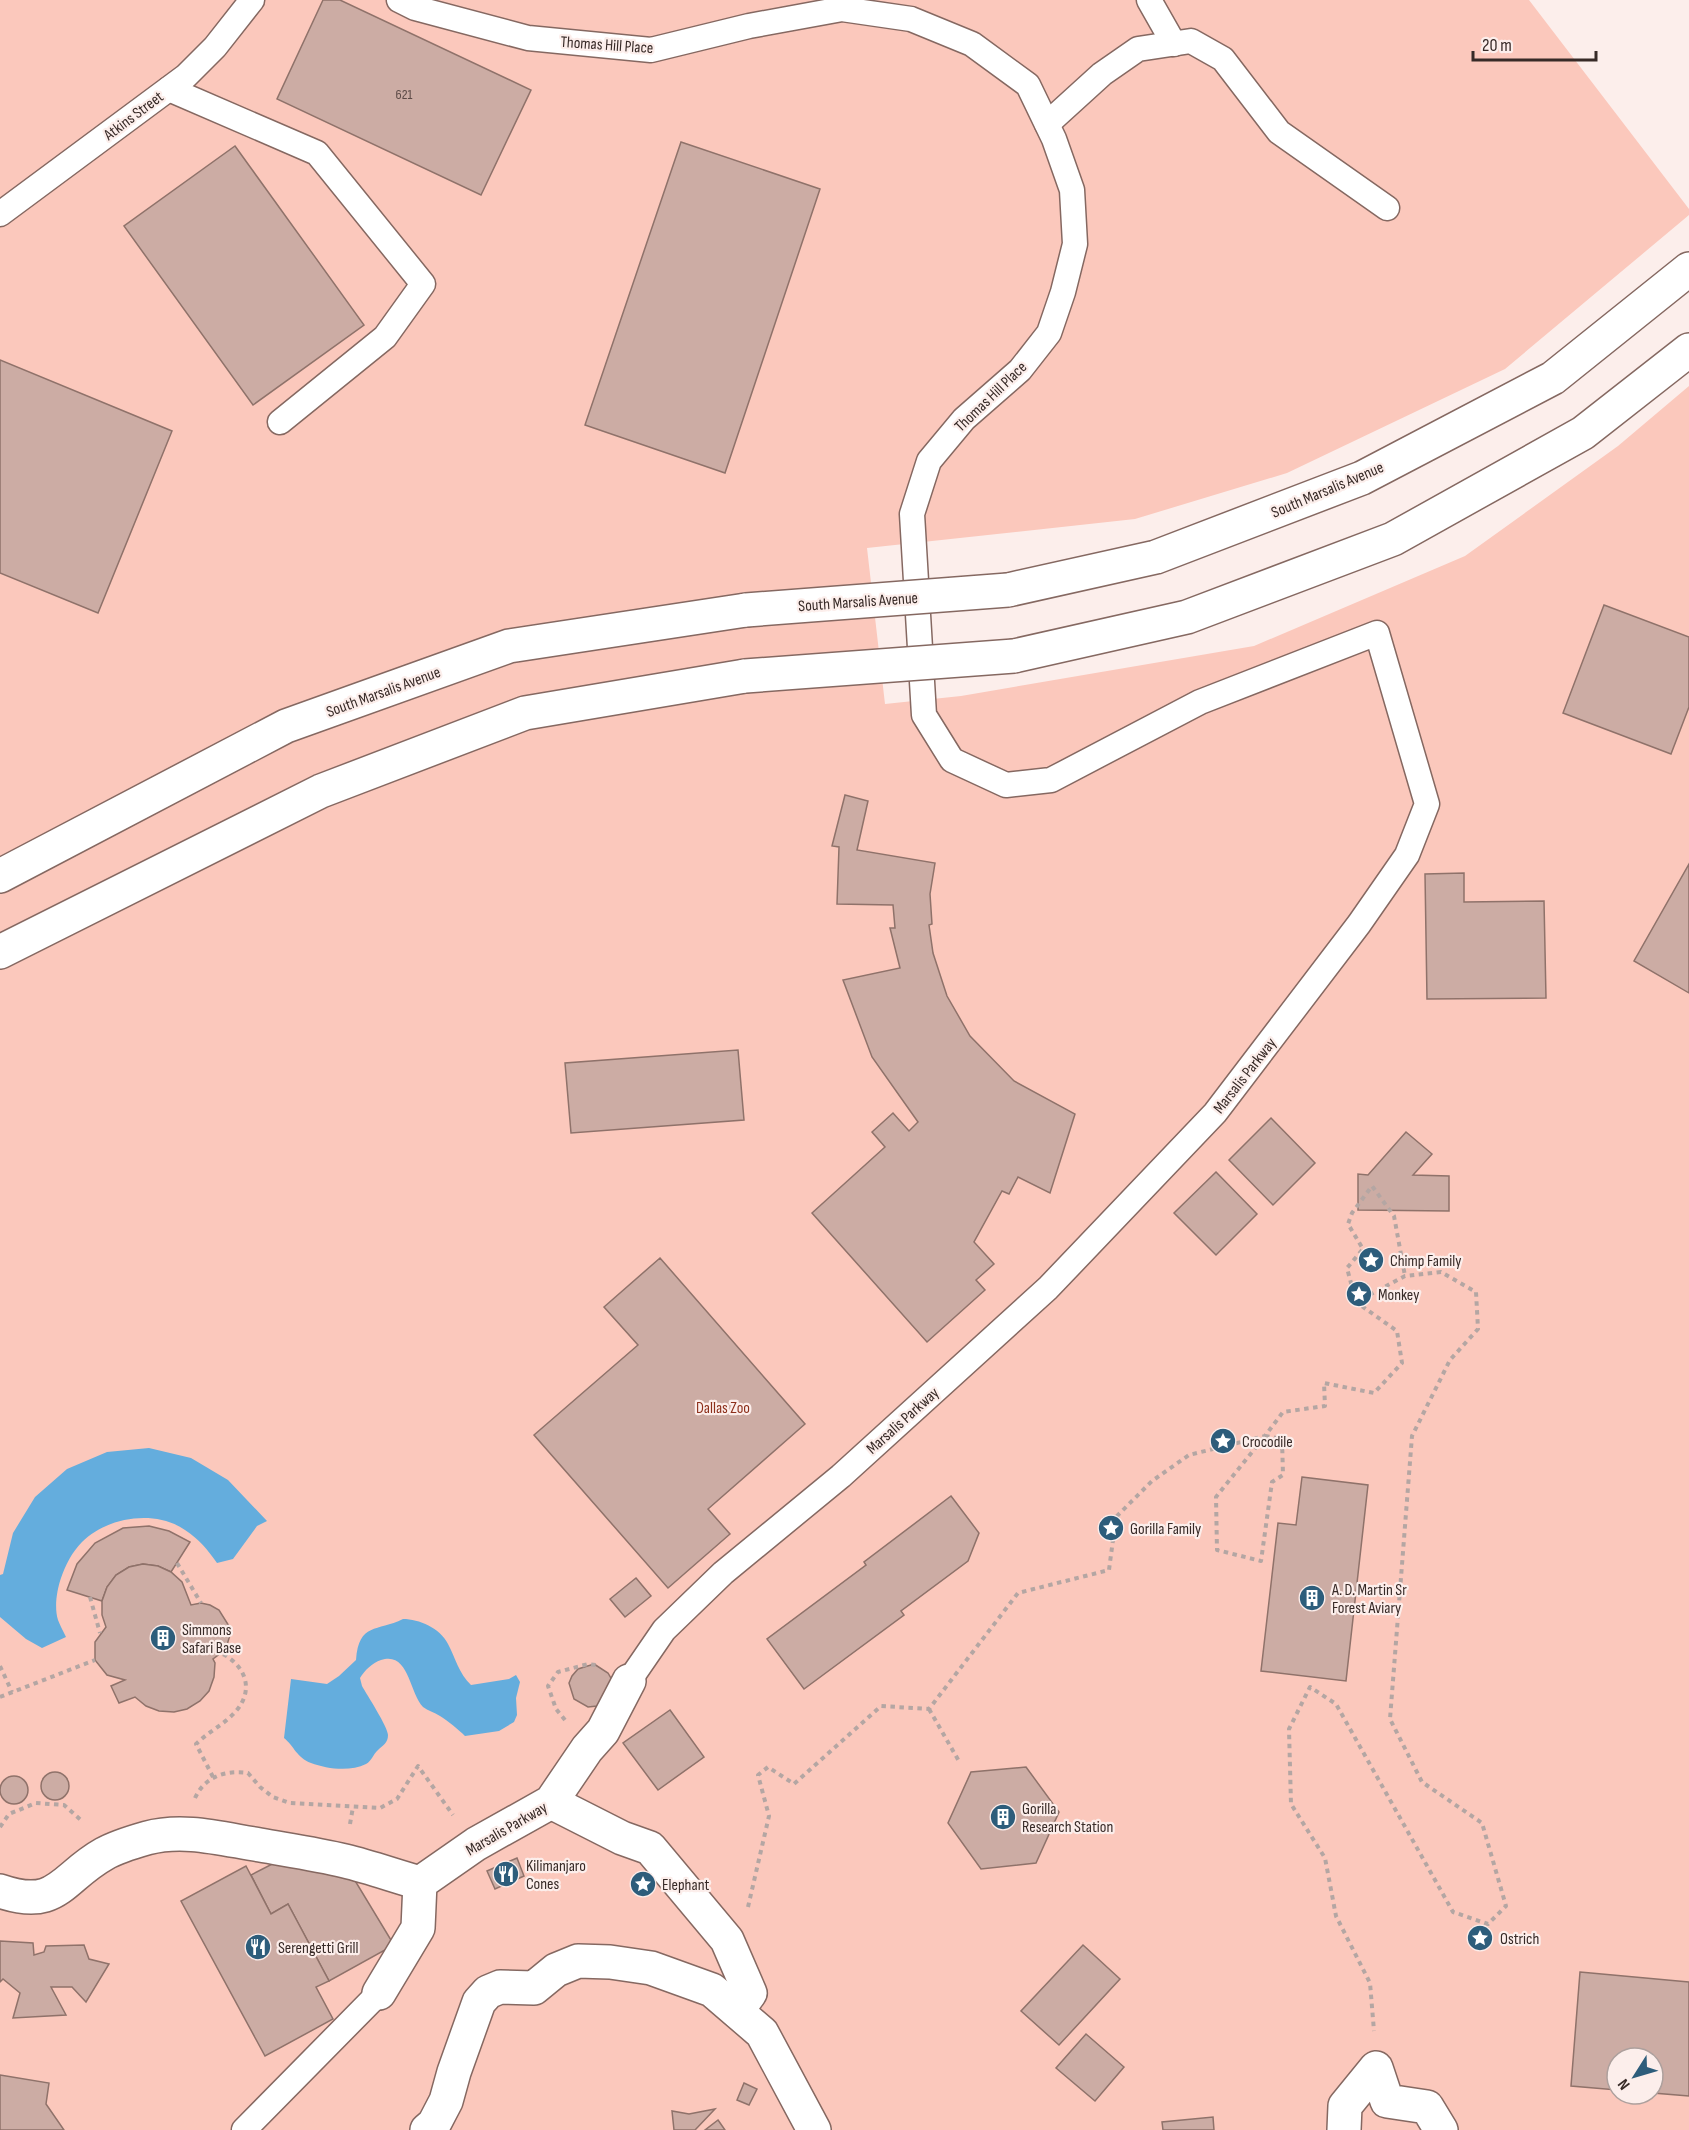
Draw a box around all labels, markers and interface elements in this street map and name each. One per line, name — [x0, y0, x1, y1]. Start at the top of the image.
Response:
scale bar — [1473, 24, 1596, 62]
street label: Thomas Hill Place — [560, 33, 654, 58]
text: 20 m — [1482, 35, 1512, 56]
house number: 621 — [396, 86, 413, 103]
street label: Atkins Street — [100, 88, 168, 145]
street label: Thomas Hill Place — [951, 358, 1031, 436]
street label: South Marsalis Avenue — [1269, 458, 1387, 523]
street label: South Marsalis Avenue — [798, 589, 919, 616]
street label: South Marsalis Avenue — [324, 663, 443, 722]
street label: Marsalis Parkway — [1210, 1034, 1281, 1118]
place icon: Chimp Family — [1356, 1245, 1386, 1275]
place label: Chimp Family — [1390, 1252, 1461, 1271]
place icon: Monkey — [1344, 1279, 1374, 1309]
place label: Monkey — [1378, 1286, 1419, 1305]
street label: Marsalis Parkway — [863, 1384, 943, 1459]
park label: Dallas Zoo — [696, 1399, 750, 1418]
place icon: Crocodile — [1208, 1426, 1238, 1456]
place label: Crocodile — [1242, 1433, 1293, 1452]
place icon: Gorilla Family — [1096, 1513, 1126, 1543]
place label: Gorilla Family — [1130, 1520, 1201, 1539]
place label: A. D. Martin Sr Forest Aviary — [1331, 1581, 1407, 1618]
building icon: A. D. Martin Sr Forest Aviary — [1297, 1583, 1327, 1613]
place label: Simmons Safari Base — [182, 1621, 241, 1658]
building icon: Simmons Safari Base — [148, 1623, 178, 1653]
street label: Marsalis Parkway — [463, 1798, 551, 1860]
place label: Gorilla Research Station — [1022, 1800, 1113, 1837]
building icon: Gorilla Research Station — [988, 1802, 1018, 1832]
place label: Kilimanjaro Cones — [526, 1857, 586, 1894]
restaurant icon: Kilimanjaro Cones — [491, 1859, 521, 1889]
place icon: Elephant — [628, 1869, 658, 1899]
place label: Elephant — [662, 1876, 710, 1895]
place icon: Ostrich — [1465, 1923, 1495, 1953]
place label: Ostrich — [1500, 1930, 1539, 1949]
restaurant icon: Serengetti Grill — [243, 1932, 273, 1962]
place label: Serengetti Grill — [278, 1939, 358, 1958]
north arrow — [1605, 2046, 1665, 2106]
text: N — [1614, 2075, 1634, 2093]

